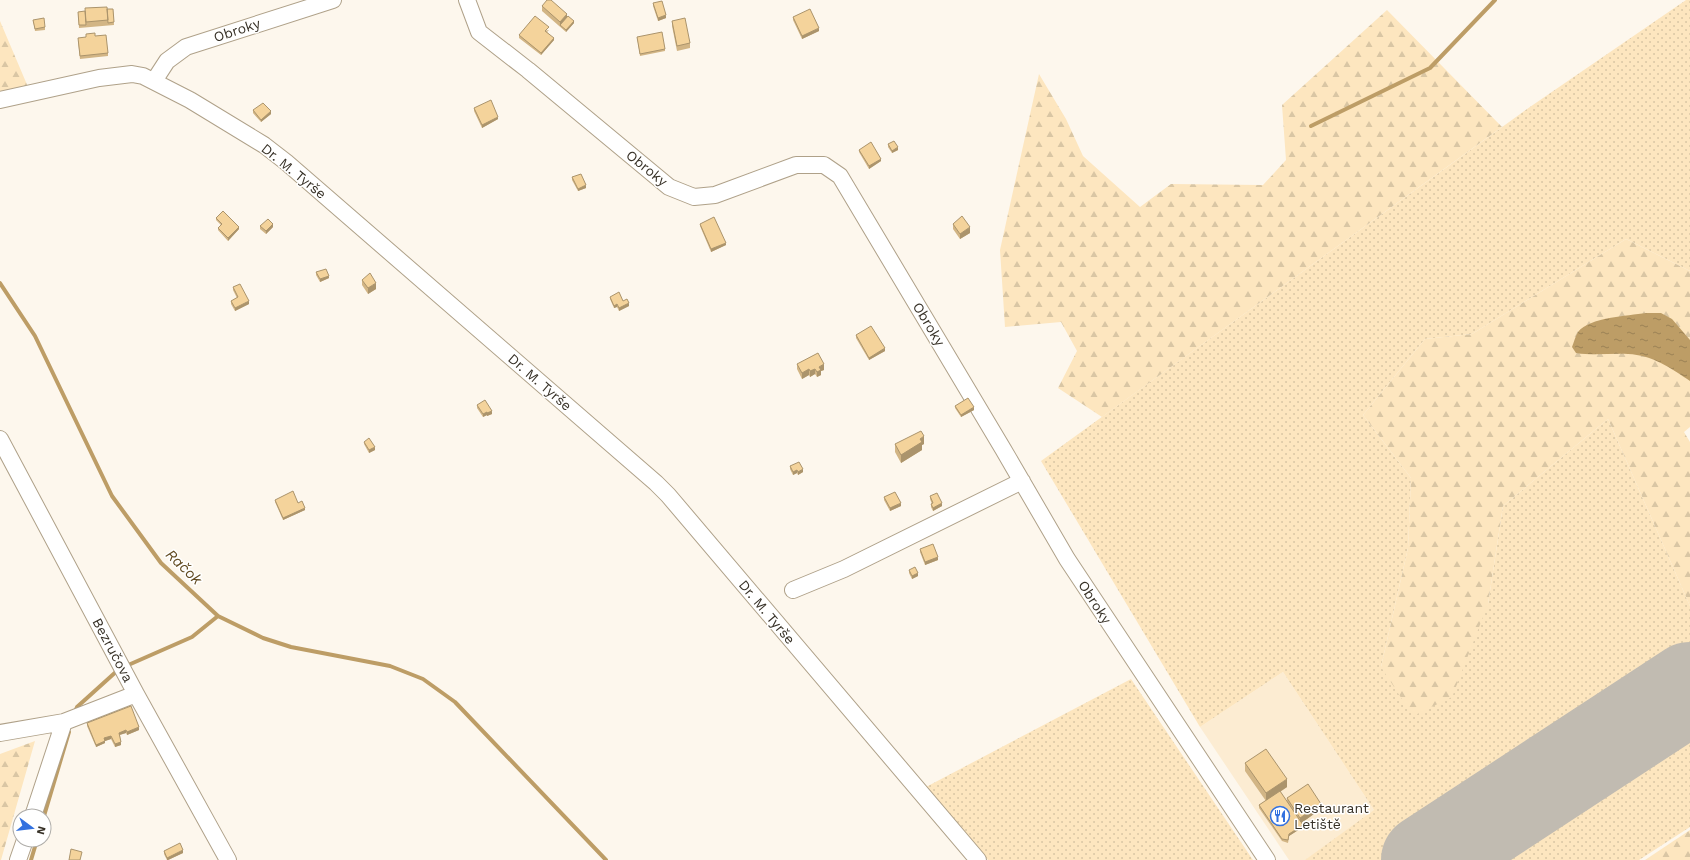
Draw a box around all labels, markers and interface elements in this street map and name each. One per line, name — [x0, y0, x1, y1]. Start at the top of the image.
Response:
street label: Obroky — [212, 15, 263, 45]
street label: Dr. M. Tyrše — [258, 140, 330, 202]
street label: Obroky — [623, 147, 671, 190]
street label: Obroky — [910, 299, 949, 349]
street label: Dr. M. Tyrše — [505, 350, 575, 414]
water label: Račok — [162, 545, 207, 589]
street label: Dr. M. Tyrše — [736, 577, 798, 647]
street label: Obroky — [1075, 577, 1115, 627]
street label: Bezručova — [89, 615, 137, 685]
place label: Restaurant Letiště — [1294, 800, 1369, 832]
restaurant icon: Restaurant Letiště — [1269, 805, 1291, 827]
north arrow — [12, 808, 52, 848]
text: N — [34, 825, 49, 836]

